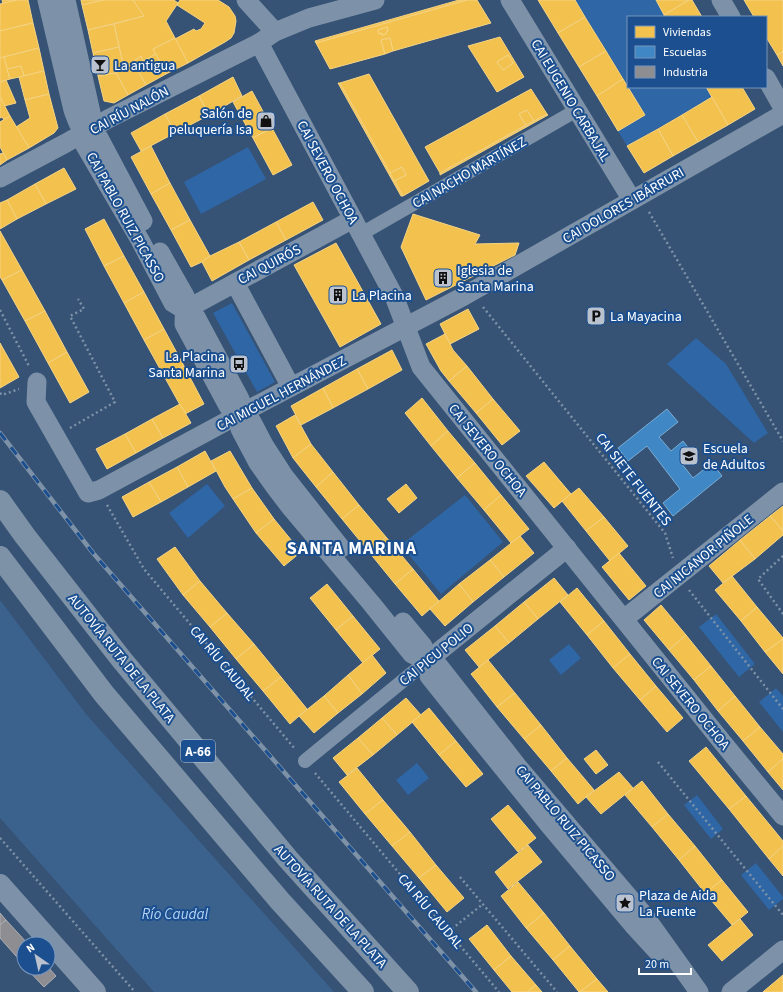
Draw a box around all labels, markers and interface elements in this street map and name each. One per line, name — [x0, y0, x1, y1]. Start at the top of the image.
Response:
legend — [627, 16, 767, 88]
text: Viviendas — [663, 24, 711, 41]
street label: CAI EUGENIO CARBAJAL — [526, 35, 615, 166]
text: Escuelas — [663, 44, 706, 61]
bar icon: La antigua — [89, 54, 111, 76]
place label: La antigua — [114, 56, 175, 76]
text: Industria — [663, 64, 708, 81]
street label: CAI RÍU NALÓN — [86, 82, 173, 140]
place label: Salón de peluquería Isa — [169, 104, 252, 140]
shop icon: Salón de peluquería Isa — [255, 110, 277, 132]
street label: CAI SEVERO OCHOA — [291, 117, 363, 228]
street label: CAI NACHO MARTÍNEZ — [409, 132, 530, 214]
street label: CAI PABLO RUIZ PICASSO — [81, 149, 169, 286]
street label: CAI DOLORES IBÁRRURI — [559, 163, 688, 249]
street label: CAI QUIRÓS — [234, 240, 305, 290]
place label: Iglesia de Santa Marina — [457, 261, 534, 297]
building icon: Iglesia de Santa Marina — [432, 267, 454, 289]
building icon: La Placina — [327, 284, 349, 306]
place label: La Placina — [352, 286, 412, 306]
parking icon: La Mayacina — [585, 305, 607, 327]
place label: La Mayacina — [610, 307, 682, 327]
place label: La Placina Santa Marina — [148, 347, 225, 383]
street label: CAI MIGUEL HERNÁNDEZ — [213, 351, 350, 437]
bus stop icon: La Placina Santa Marina — [228, 353, 250, 375]
street label: CAI SEVERO OCHOA — [443, 400, 531, 502]
street label: CAI SIETE FUENTES — [591, 429, 676, 530]
place label: Escuela de Adultos — [703, 439, 765, 475]
school or university icon: Escuela de Adultos — [678, 445, 700, 467]
street label: CAI NICANOR PIÑOLE — [649, 510, 758, 603]
district label: SANTA MARINA — [287, 536, 417, 561]
street label: AUTOVÍA RUTA DE LA PLATA — [63, 590, 180, 728]
street label: CAI PICU POLIO — [395, 619, 478, 691]
street label: CAI RÍU CAUDAL — [185, 622, 260, 706]
street label: CAI SEVERO OCHOA — [646, 653, 734, 755]
road number: A-66 — [181, 740, 215, 762]
street label: CAI PABLO RUIZ PICASSO — [511, 761, 620, 886]
street label: AUTOVÍA RUTA DE LA PLATA — [269, 840, 392, 973]
street label: CAI RÍU CAUDAL — [393, 870, 468, 954]
place label: Plaza de Aida La Fuente — [639, 886, 716, 922]
place icon: Plaza de Aida La Fuente — [614, 892, 636, 914]
water label: Río Caudal — [142, 904, 209, 925]
north arrow — [16, 936, 56, 976]
text: N — [23, 940, 38, 956]
scale bar — [639, 950, 691, 976]
text: 20 m — [645, 956, 669, 973]

